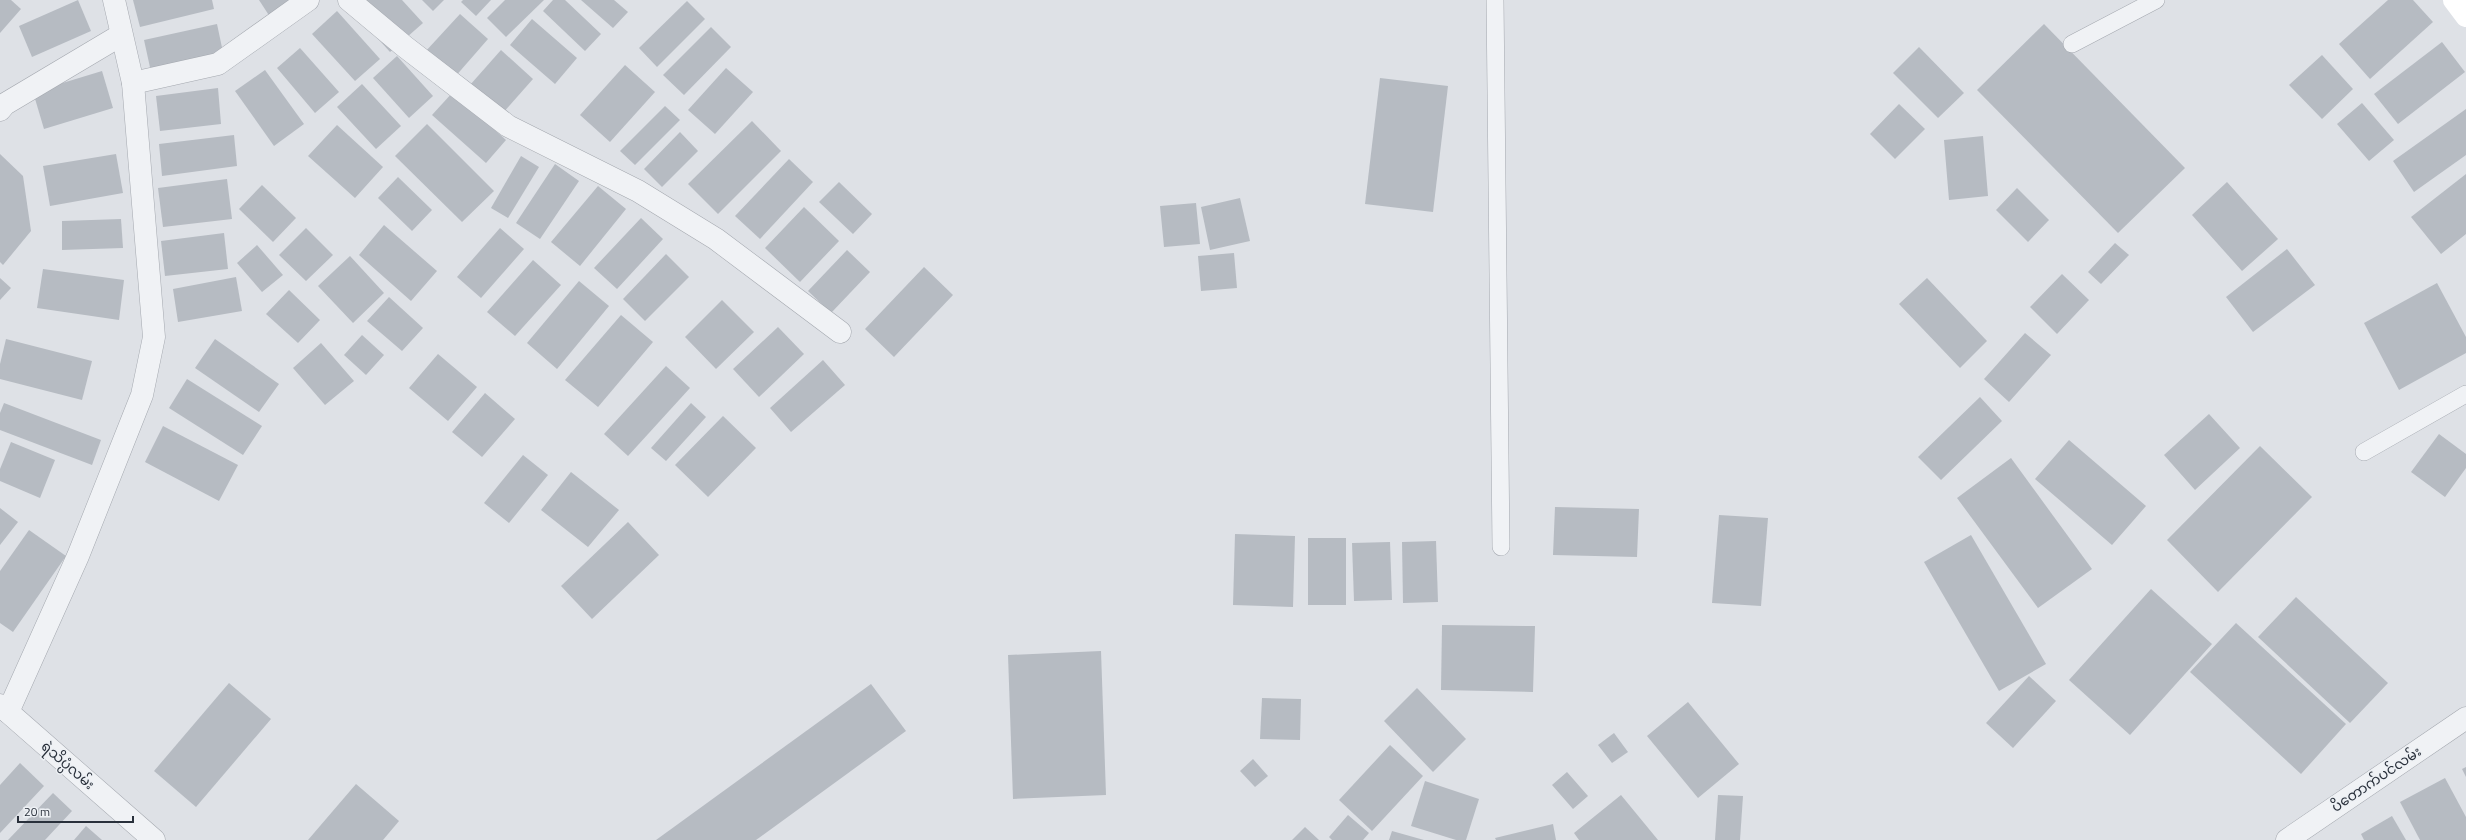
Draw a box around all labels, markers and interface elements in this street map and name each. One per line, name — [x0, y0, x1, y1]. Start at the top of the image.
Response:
street label: ရဲသိပ္ပံလမ်း — [35, 735, 100, 796]
street label: ပိတောက်ပင်လမ်း — [2326, 741, 2425, 817]
scale bar — [18, 798, 133, 824]
text: 20 m — [24, 802, 50, 821]

